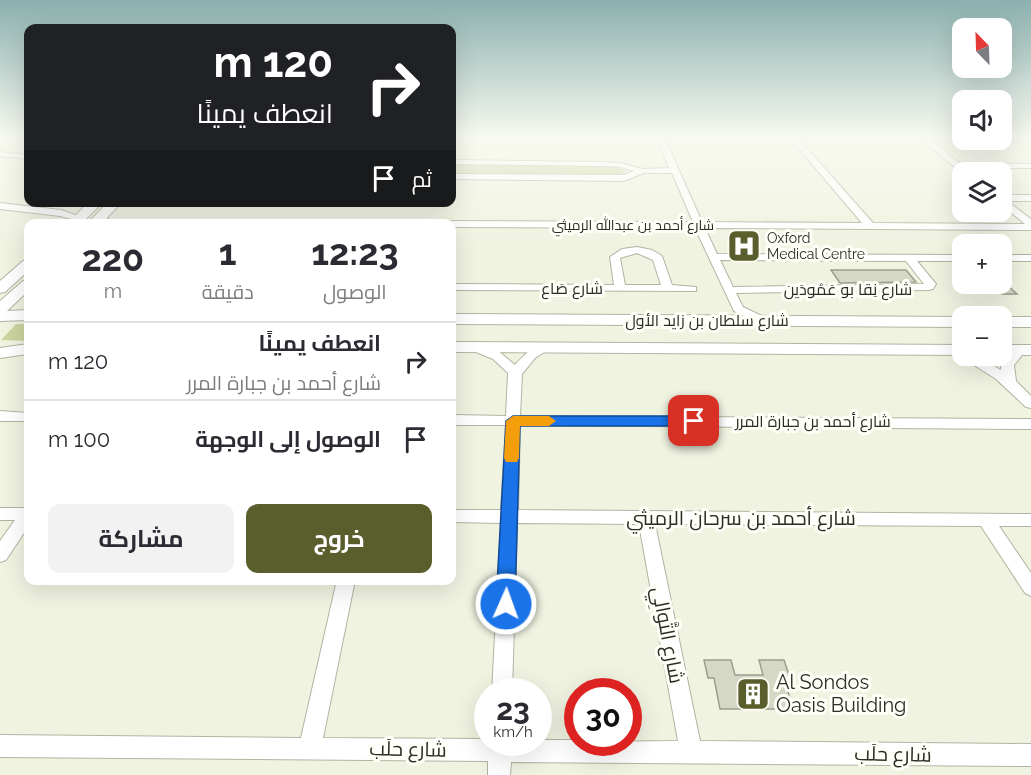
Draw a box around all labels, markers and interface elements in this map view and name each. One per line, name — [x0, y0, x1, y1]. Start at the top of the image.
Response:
north arrow — [952, 18, 1012, 78]
map controls — [952, 18, 1012, 366]
text: 120 m — [214, 38, 333, 87]
icon: right — [354, 48, 432, 126]
button: sound — [952, 90, 1012, 150]
text: انعطف يمينًا — [196, 98, 333, 129]
icon: arrive — [367, 162, 400, 195]
button: layers — [952, 162, 1012, 222]
text: ثم — [412, 166, 432, 192]
street label: شارع أحمد بن عبدالله الرميثي — [552, 216, 714, 237]
hospital icon: Oxford Medical Centre — [726, 228, 762, 264]
place label: Oxford Medical Centre — [767, 230, 865, 262]
text: 1 — [219, 231, 237, 273]
text: 12:23 — [311, 231, 399, 273]
button: + — [952, 234, 1012, 294]
text: 220 — [81, 237, 144, 279]
text: m — [104, 279, 122, 303]
street label: شارع صَاع — [541, 279, 603, 300]
text: دقيقة — [202, 280, 254, 304]
text: الوصول — [323, 280, 387, 304]
street label: شارع نِقا بو عَمُودَين — [784, 280, 912, 301]
button: − — [952, 306, 1012, 366]
street label: شارع سلطان بن زايد الأول — [625, 311, 789, 332]
text: انعطف يمينًا — [258, 330, 381, 356]
icon: right — [399, 345, 432, 378]
text: 120 m — [48, 348, 108, 374]
text: شارع أحمد بن جبارة المرر — [186, 371, 381, 395]
pin — [668, 395, 719, 446]
icon: arrive — [677, 404, 710, 437]
street label: شارع أحمد بن جبارة المرر — [734, 412, 891, 433]
icon: arrive — [399, 423, 432, 456]
text: 100 m — [48, 426, 110, 452]
text: الوصول إلى الوجهة — [195, 426, 381, 452]
button: مشاركة — [48, 504, 234, 573]
button: خروج — [246, 504, 432, 573]
street label: شارع أحمد بن سرحان الرميثي — [626, 506, 856, 534]
position arrow — [474, 572, 538, 636]
street label: شارع التَّوالِي — [643, 584, 690, 686]
place label: Al Sondos Oasis Building — [776, 670, 906, 717]
building icon: Al Sondos Oasis Building — [735, 676, 771, 712]
speed limit sign: 30 — [564, 678, 642, 756]
text: 23 — [496, 692, 530, 727]
text: km/h — [493, 723, 533, 741]
street label: شارع حلَب — [369, 736, 447, 764]
street label: شارع حلَب — [854, 741, 932, 769]

